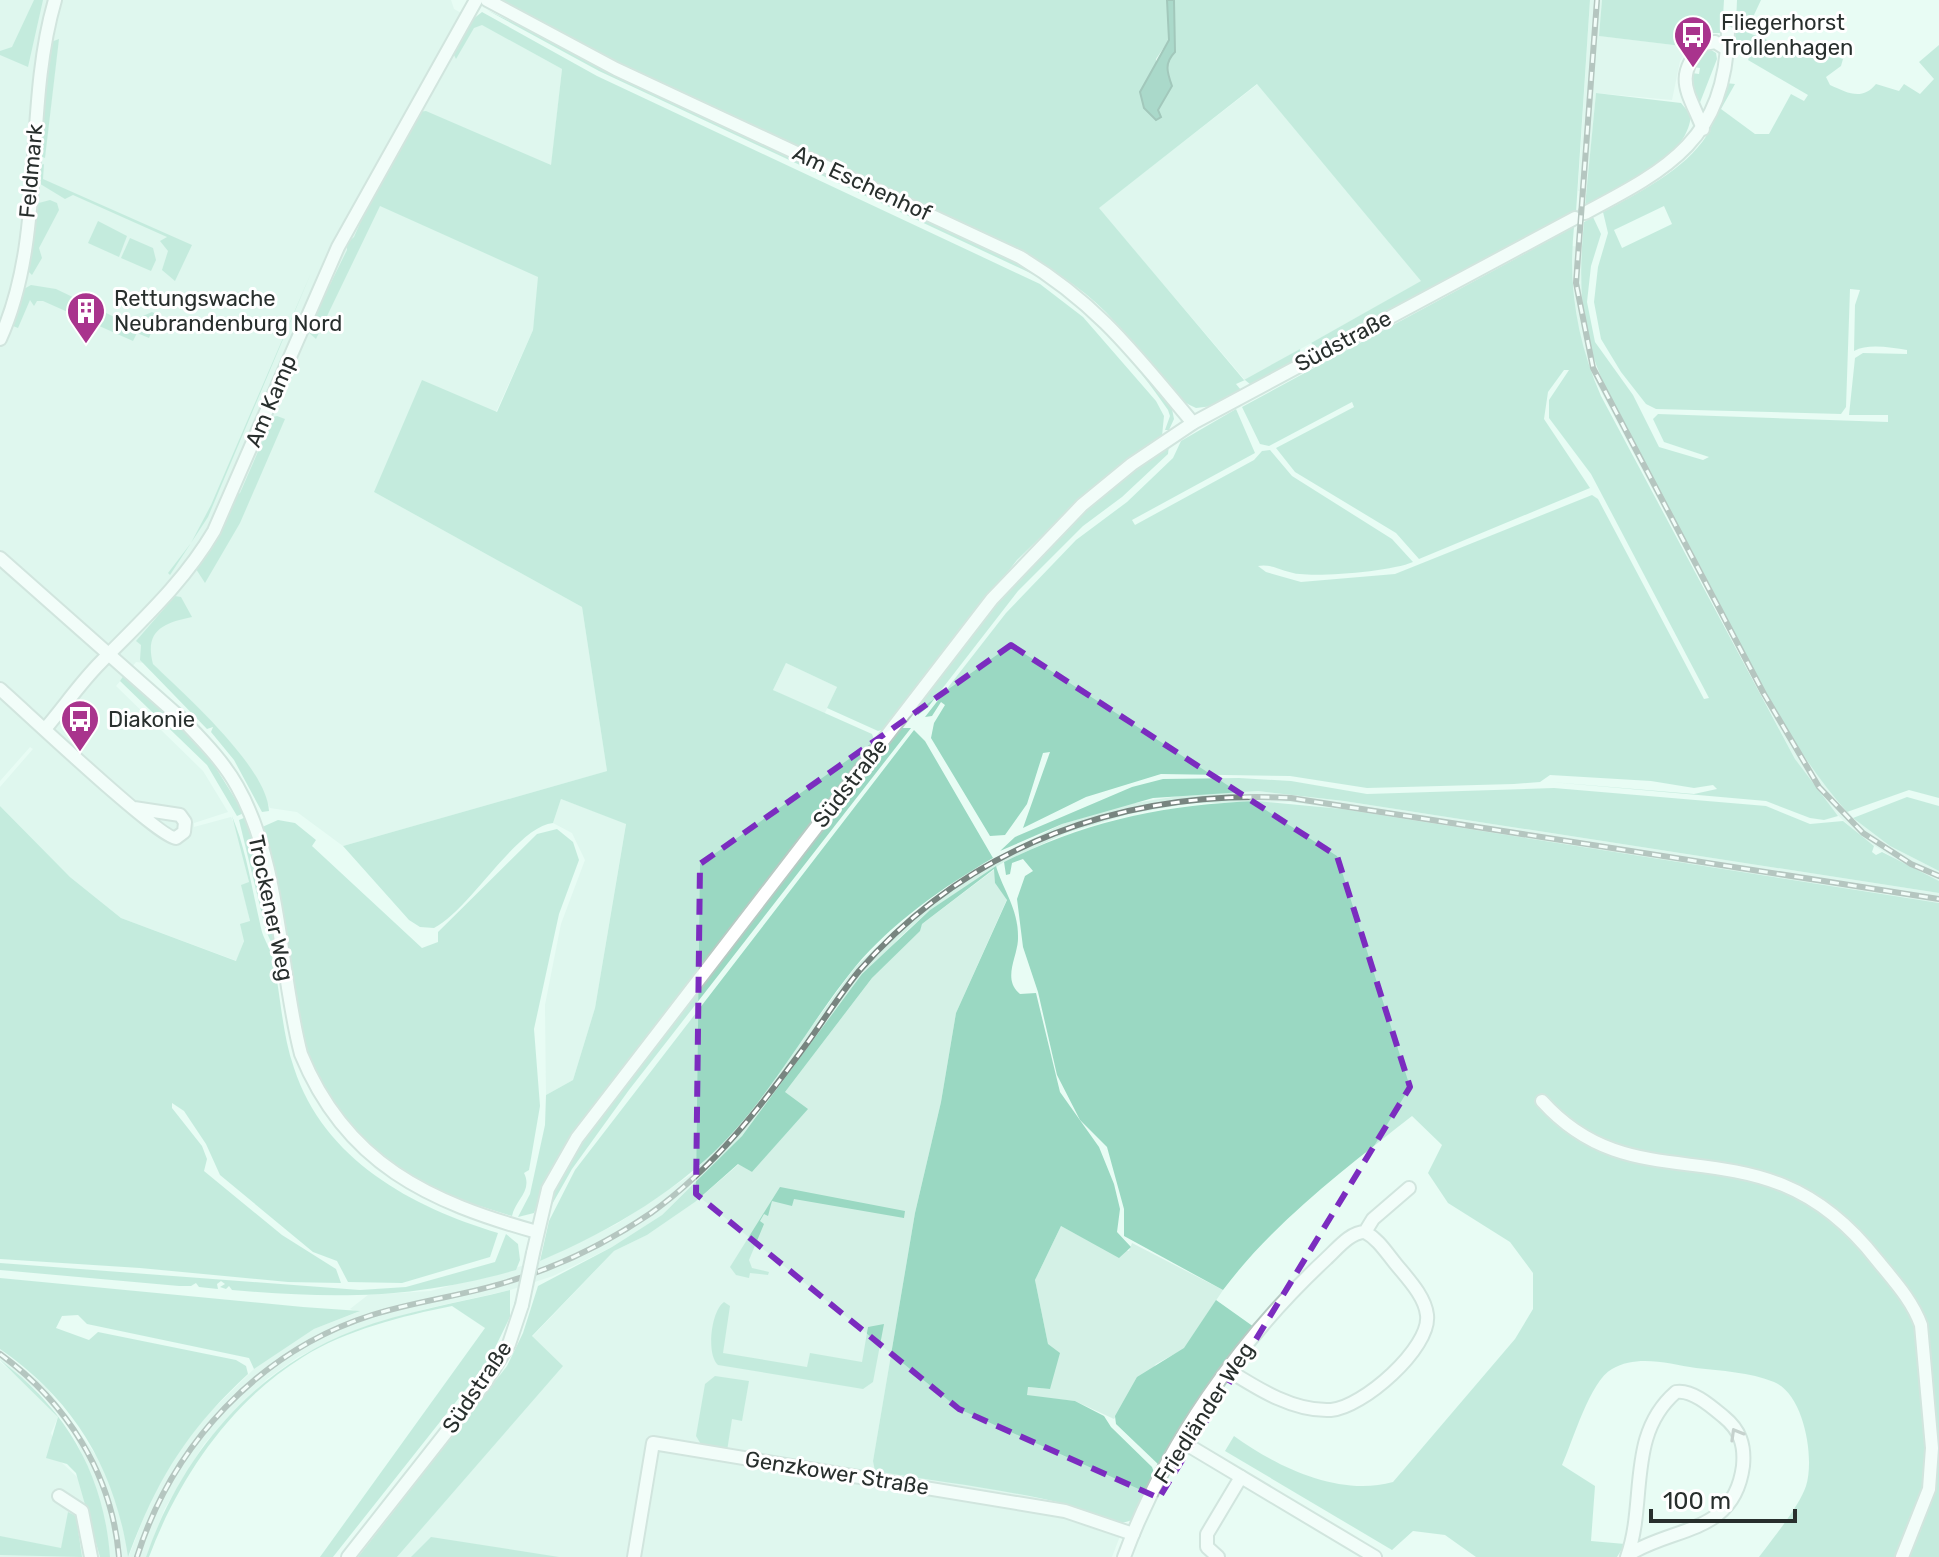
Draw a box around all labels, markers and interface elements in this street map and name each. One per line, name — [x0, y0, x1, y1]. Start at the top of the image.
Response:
place label: Fliegerhorst Trollenhagen — [1721, 9, 1853, 61]
bus stop icon: Fliegerhorst Trollenhagen — [1672, 14, 1714, 69]
street label: Feldmark — [13, 122, 49, 219]
street label: Am Eschenhof — [788, 139, 936, 227]
place label: Rettungswache Neubrandenburg Nord — [114, 285, 342, 337]
building icon: Rettungswache Neubrandenburg Nord — [65, 290, 107, 345]
street label: Südstraße — [1290, 304, 1396, 378]
street label: Am Kamp — [240, 351, 302, 451]
bus stop icon: Diakonie — [59, 698, 101, 753]
place label: Diakonie — [108, 706, 195, 733]
street label: Südstraße — [807, 733, 893, 833]
street label: Trockener Weg — [242, 833, 300, 983]
street label: Südstraße — [436, 1336, 518, 1438]
street label: Friedländer Weg — [1148, 1337, 1260, 1489]
one-way arrow — [1730, 1428, 1746, 1443]
street label: Genzkower Straße — [743, 1445, 931, 1501]
scale bar — [1651, 1473, 1795, 1523]
text: 100 m — [1663, 1487, 1731, 1515]

